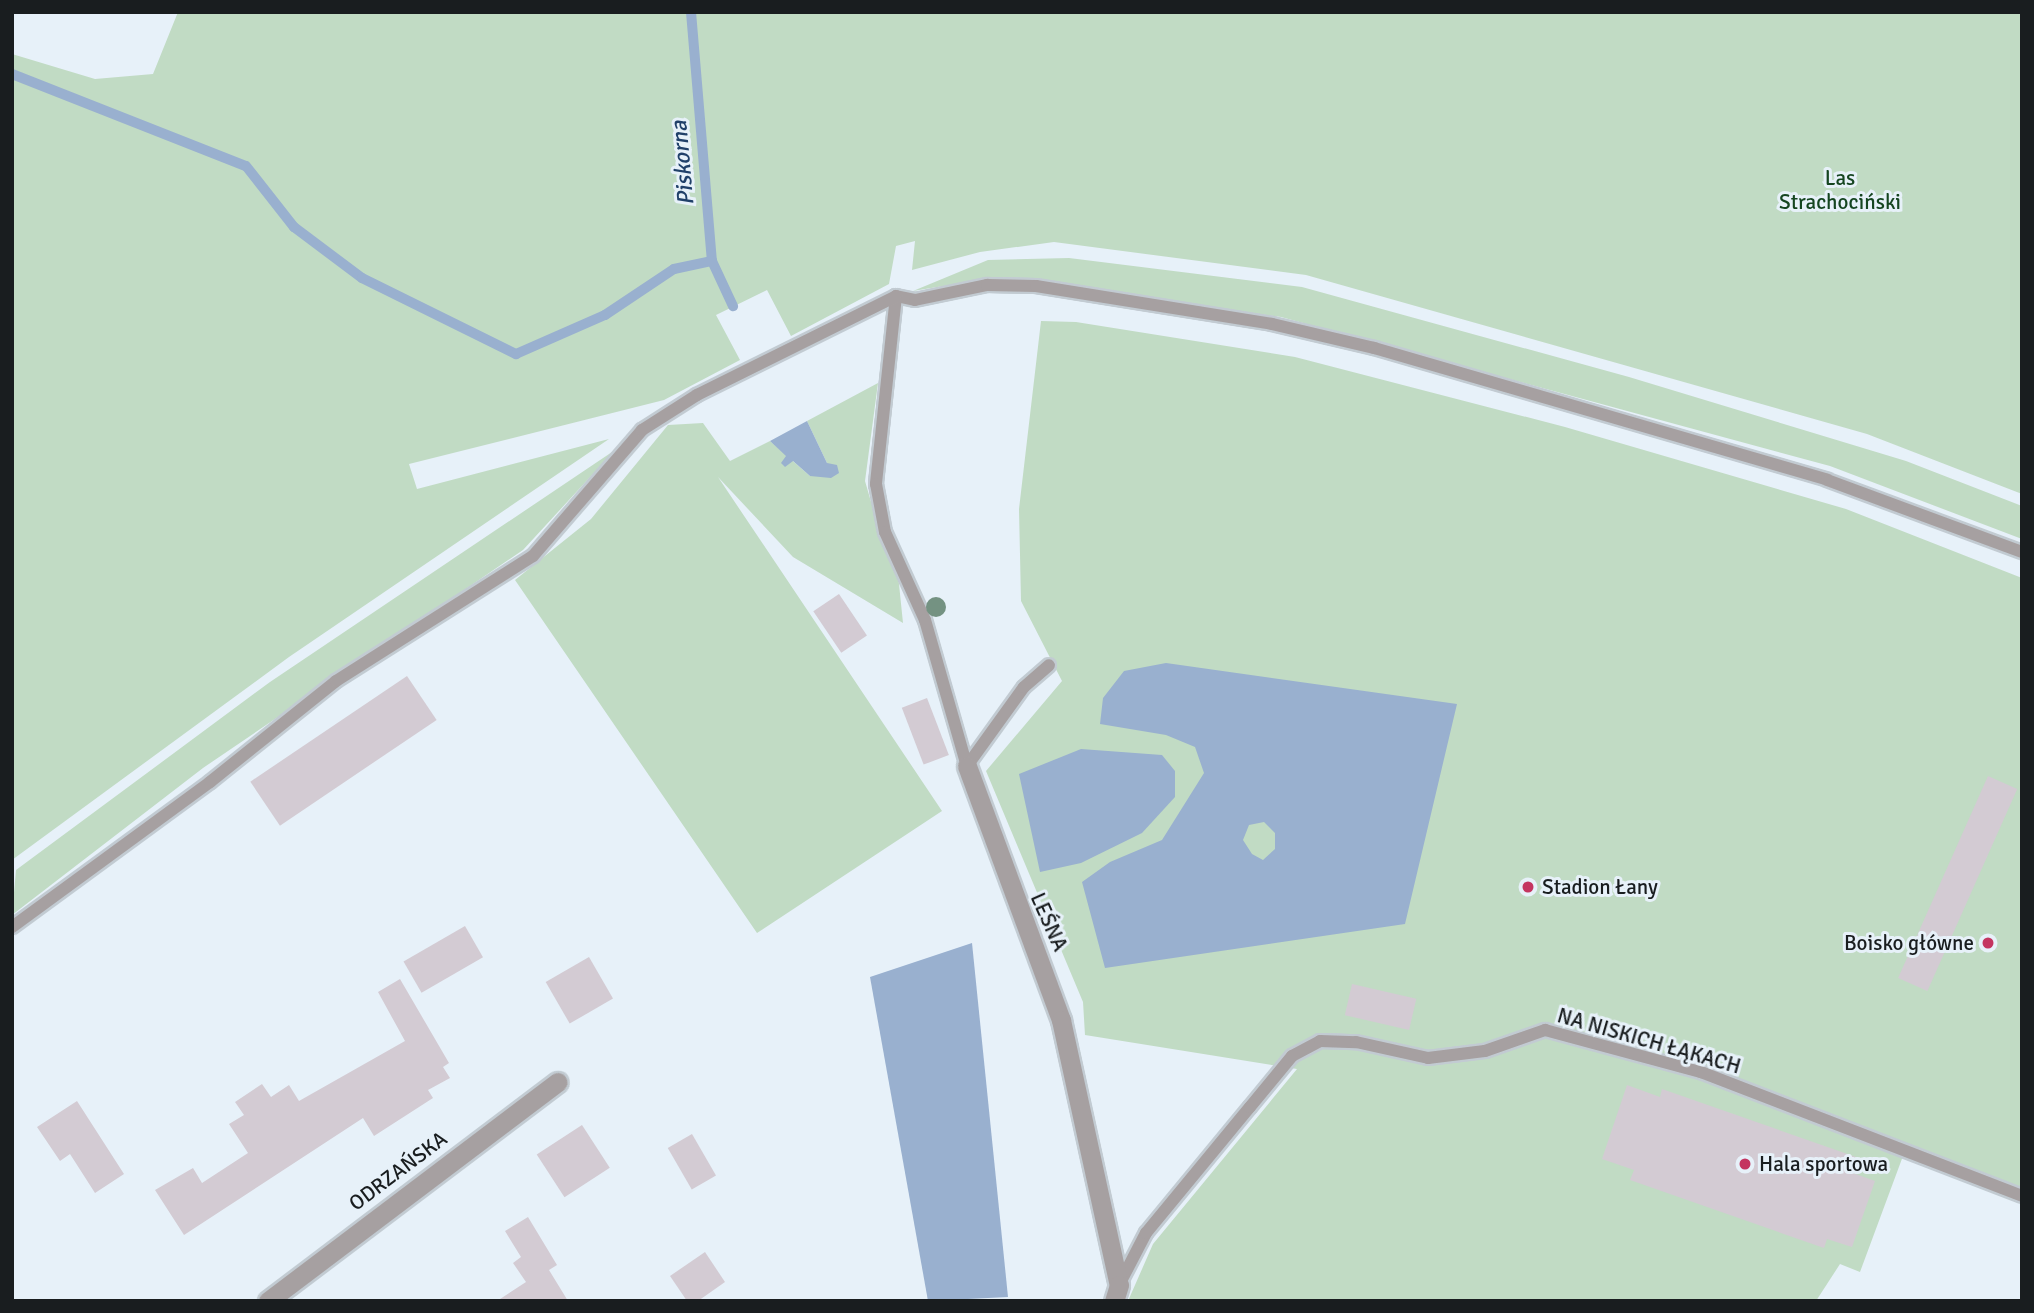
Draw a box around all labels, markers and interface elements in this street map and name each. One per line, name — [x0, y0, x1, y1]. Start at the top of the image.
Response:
water label: Piskorna — [666, 119, 700, 207]
park label: Las Strachociński — [1779, 165, 1901, 215]
place label: Stadion Łany — [1542, 874, 1658, 900]
marker: Stadion Łany — [1520, 879, 1536, 895]
street label: LEŚNA — [1025, 889, 1073, 955]
place label: Boisko główne — [1844, 930, 1974, 956]
marker: Boisko główne — [1980, 935, 1996, 951]
street label: NA NISKICH ŁĄKACH — [1554, 1003, 1744, 1079]
street label: ODRZAŃSKA — [344, 1126, 452, 1216]
place label: Hala sportowa — [1759, 1151, 1888, 1177]
marker: Hala sportowa — [1737, 1156, 1753, 1172]

